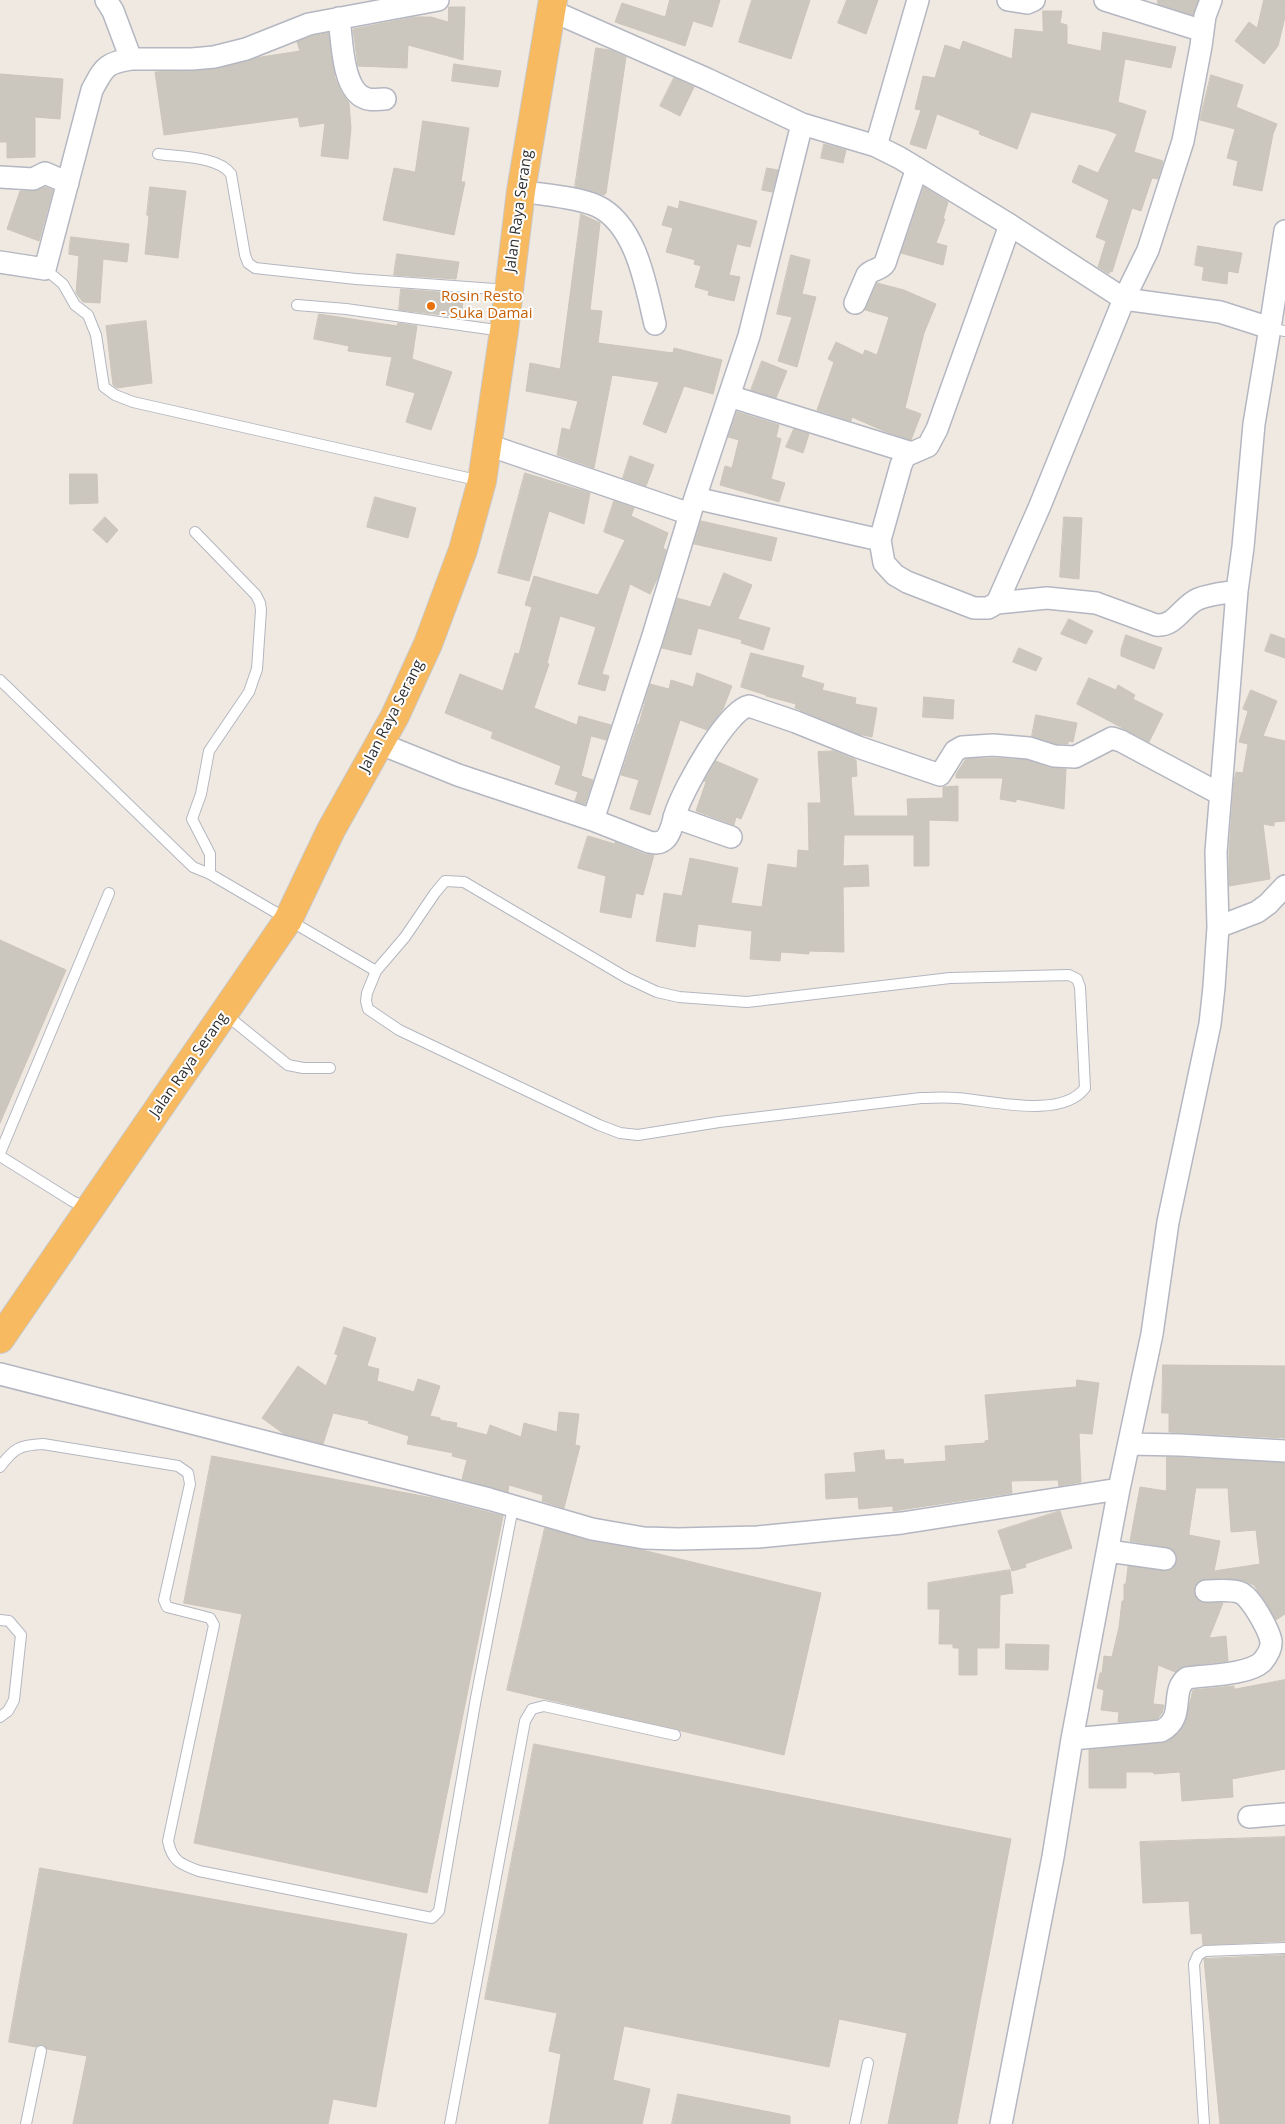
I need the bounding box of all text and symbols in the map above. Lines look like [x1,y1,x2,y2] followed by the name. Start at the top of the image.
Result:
[502,149,536,273] street label: Jalan Raya Serang
[441,288,532,323] place label: Rosin Resto - Suka Damai
[425,300,437,312] marker: Rosin Resto - Suka Damai
[356,657,428,775] street label: Jalan Raya Serang
[146,1009,232,1121] street label: Jalan Raya Serang

